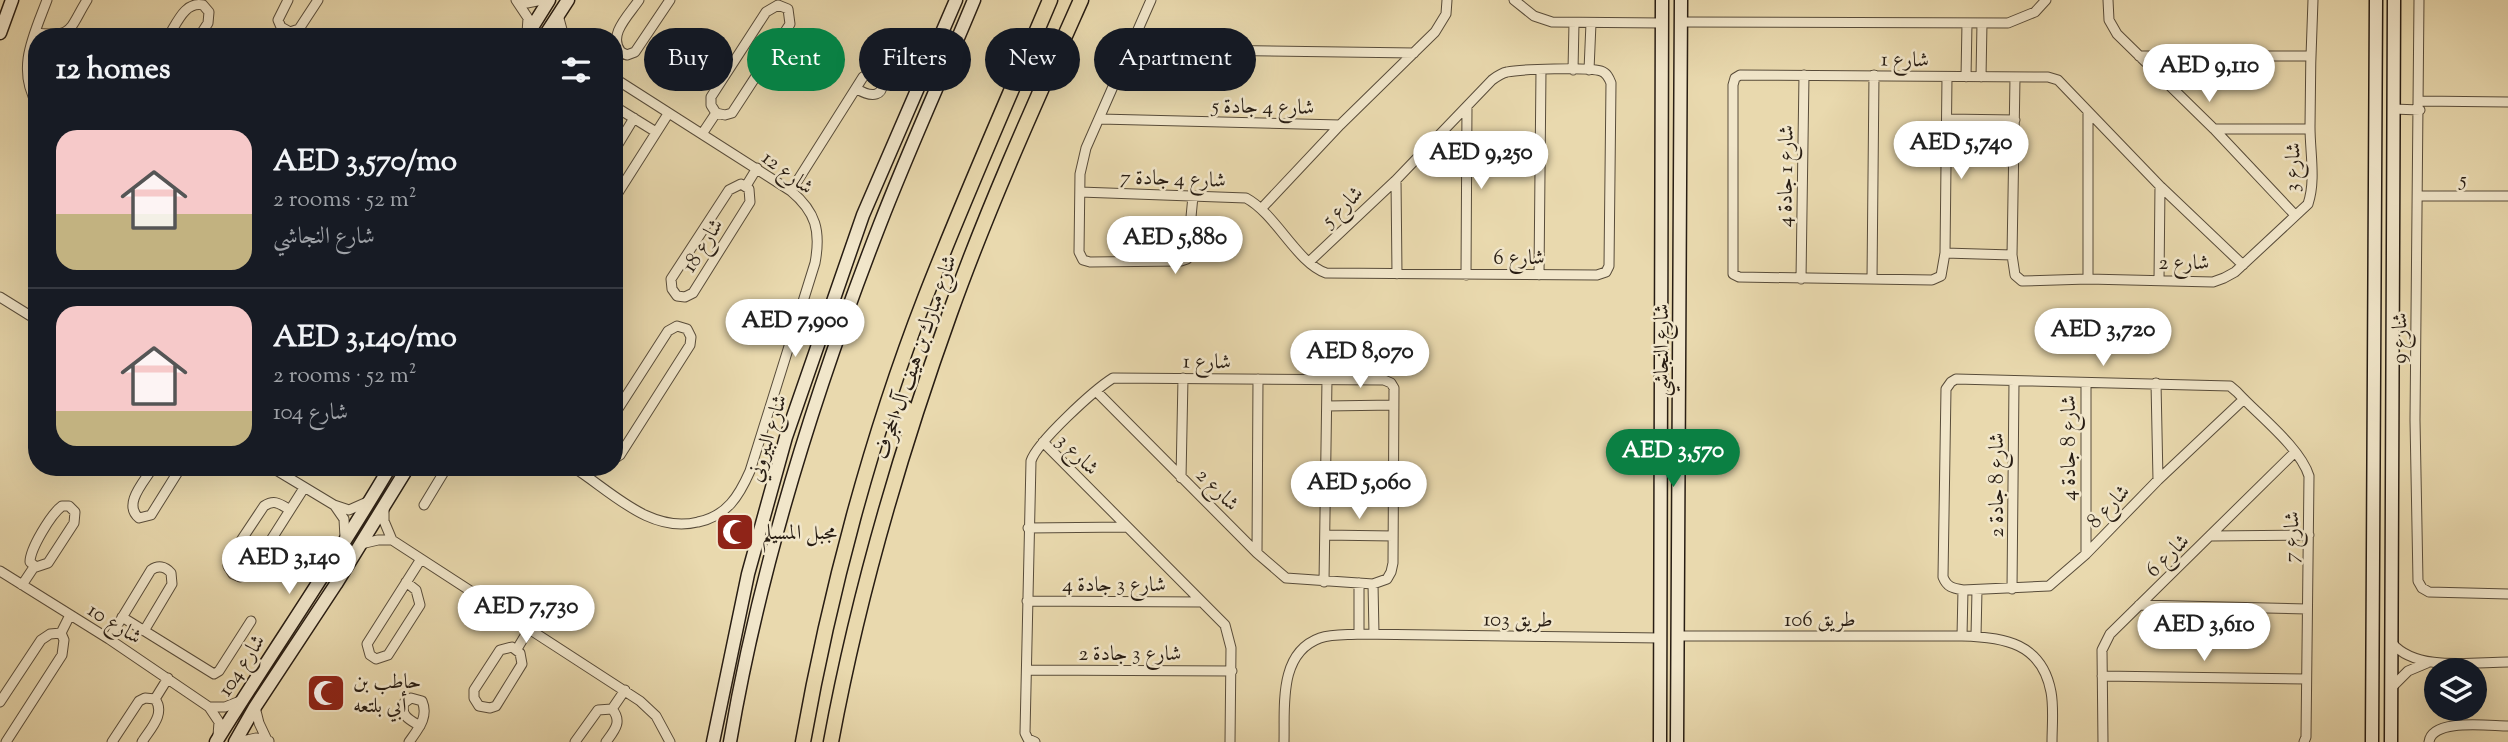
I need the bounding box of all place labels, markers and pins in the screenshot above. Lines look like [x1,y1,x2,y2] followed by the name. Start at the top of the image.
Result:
[2129,44,2289,104] pin: AED 9,110
[1881,122,2041,181] pin: AED 5,740
[1401,132,1561,191] pin: AED 9,250
[1095,216,1255,276] pin: AED 5,880
[715,300,875,359] pin: AED 7,900
[2023,308,2183,368] pin: AED 3,720
[1280,330,1440,390] pin: AED 8,070
[1593,430,1753,489] pin: AED 3,570
[1279,462,1439,521] pin: AED 5,060
[714,511,756,553] mosque icon: مجبل المسيلم
[762,519,837,553] place label: مجبل المسيلم
[209,536,369,596] pin: AED 3,140
[446,586,606,645] pin: AED 7,730
[2124,604,2284,663] pin: AED 3,610
[353,668,421,722] place label: حاطب بن أبي بلتعه
[305,672,347,714] mosque icon: حاطب بن أبي بلتعه

